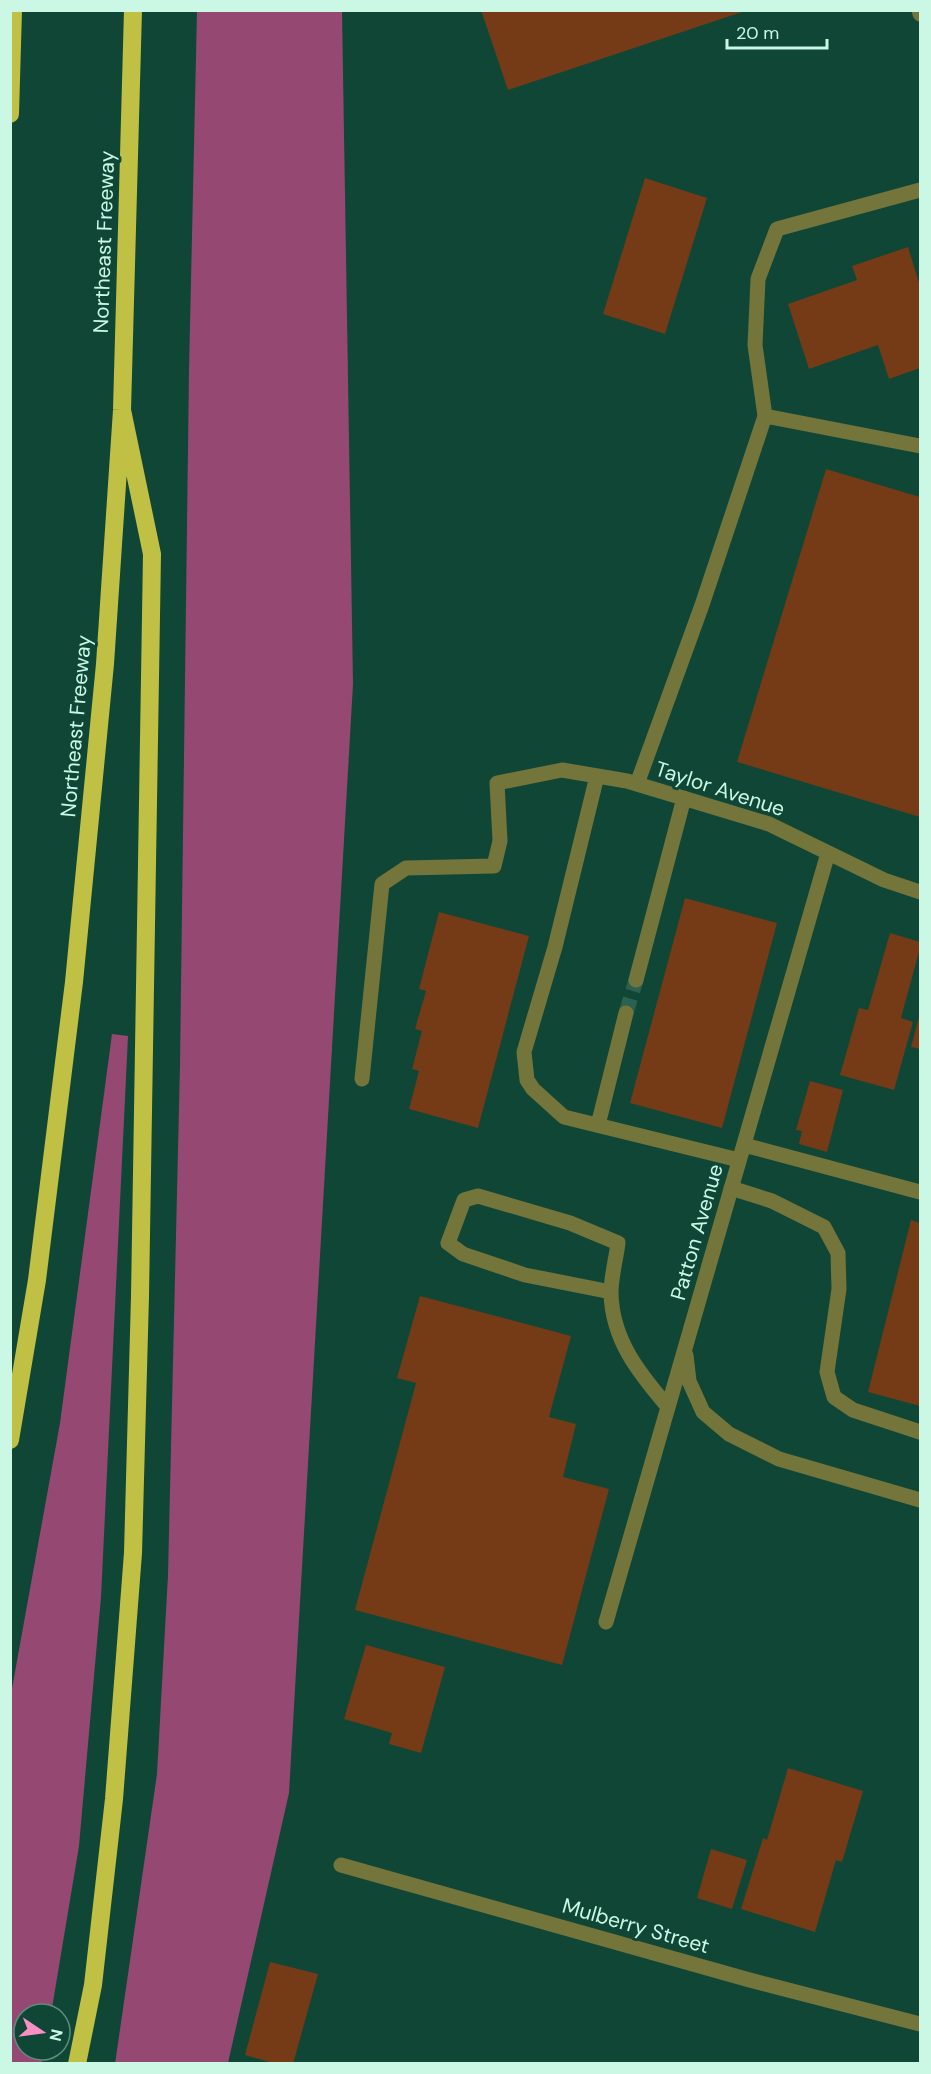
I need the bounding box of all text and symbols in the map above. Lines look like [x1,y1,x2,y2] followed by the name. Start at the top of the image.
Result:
[727,12,828,50] scale bar
[736,21,779,45] text: 20 m
[87,150,121,334] street label: Northeast Freeway
[54,633,98,818] street label: Northeast Freeway
[652,755,789,823] street label: Taylor Avenue
[664,1161,730,1303] street label: Patton Avenue
[559,1892,713,1960] street label: Mulberry Street
[12,2002,72,2062] north arrow
[45,2027,68,2043] text: N

